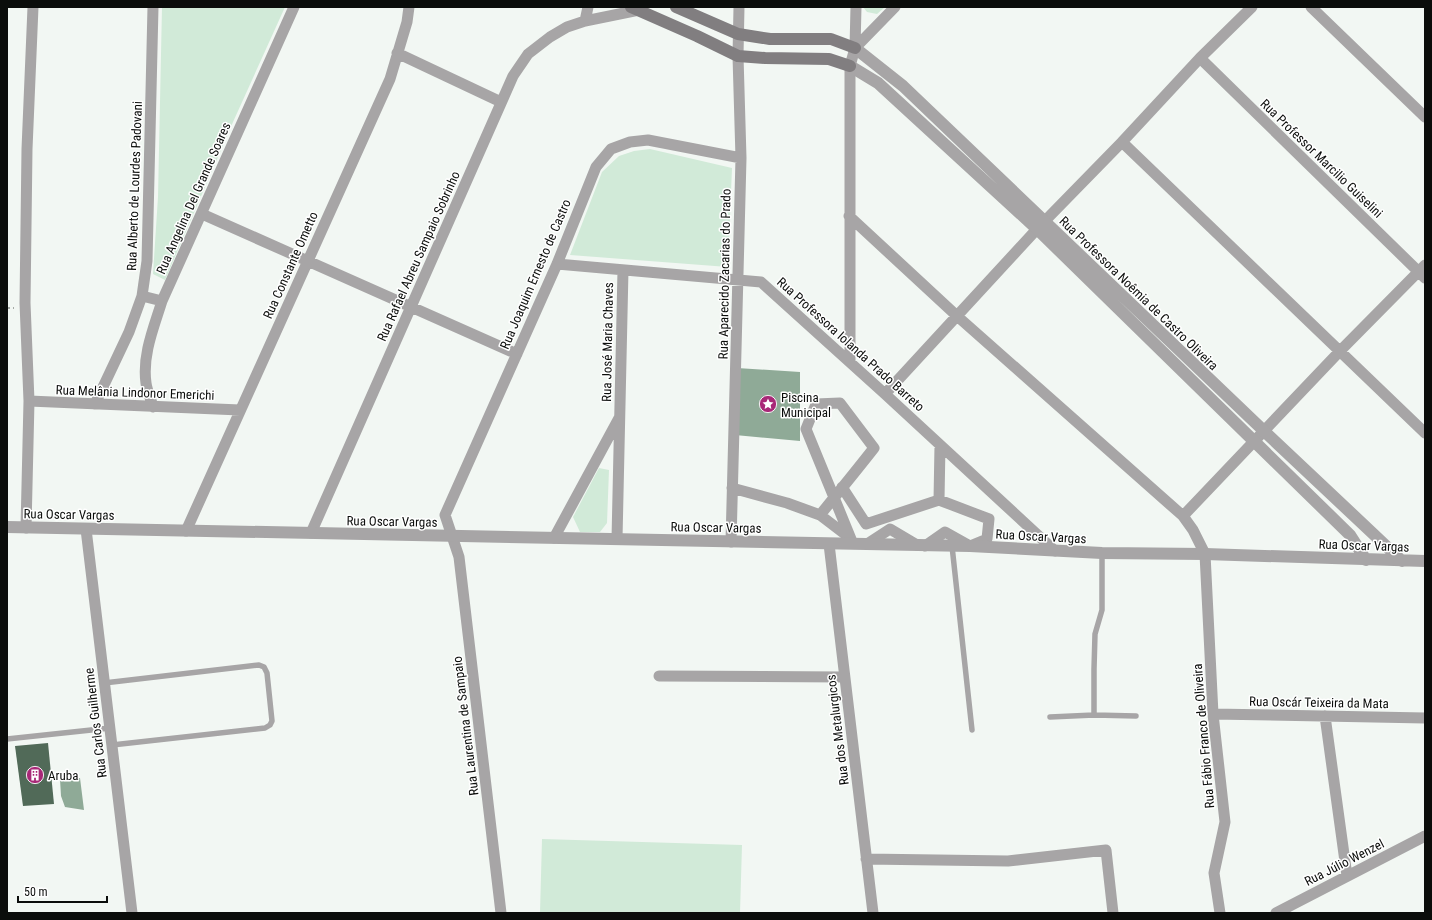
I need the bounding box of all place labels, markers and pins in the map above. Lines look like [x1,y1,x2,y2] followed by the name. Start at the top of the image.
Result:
[781,390,831,420] place label: Piscina Municipal
[758,394,778,414] place icon: Piscina Municipal
[25,765,45,785] building icon: Aruba
[48,768,78,783] place label: Aruba

